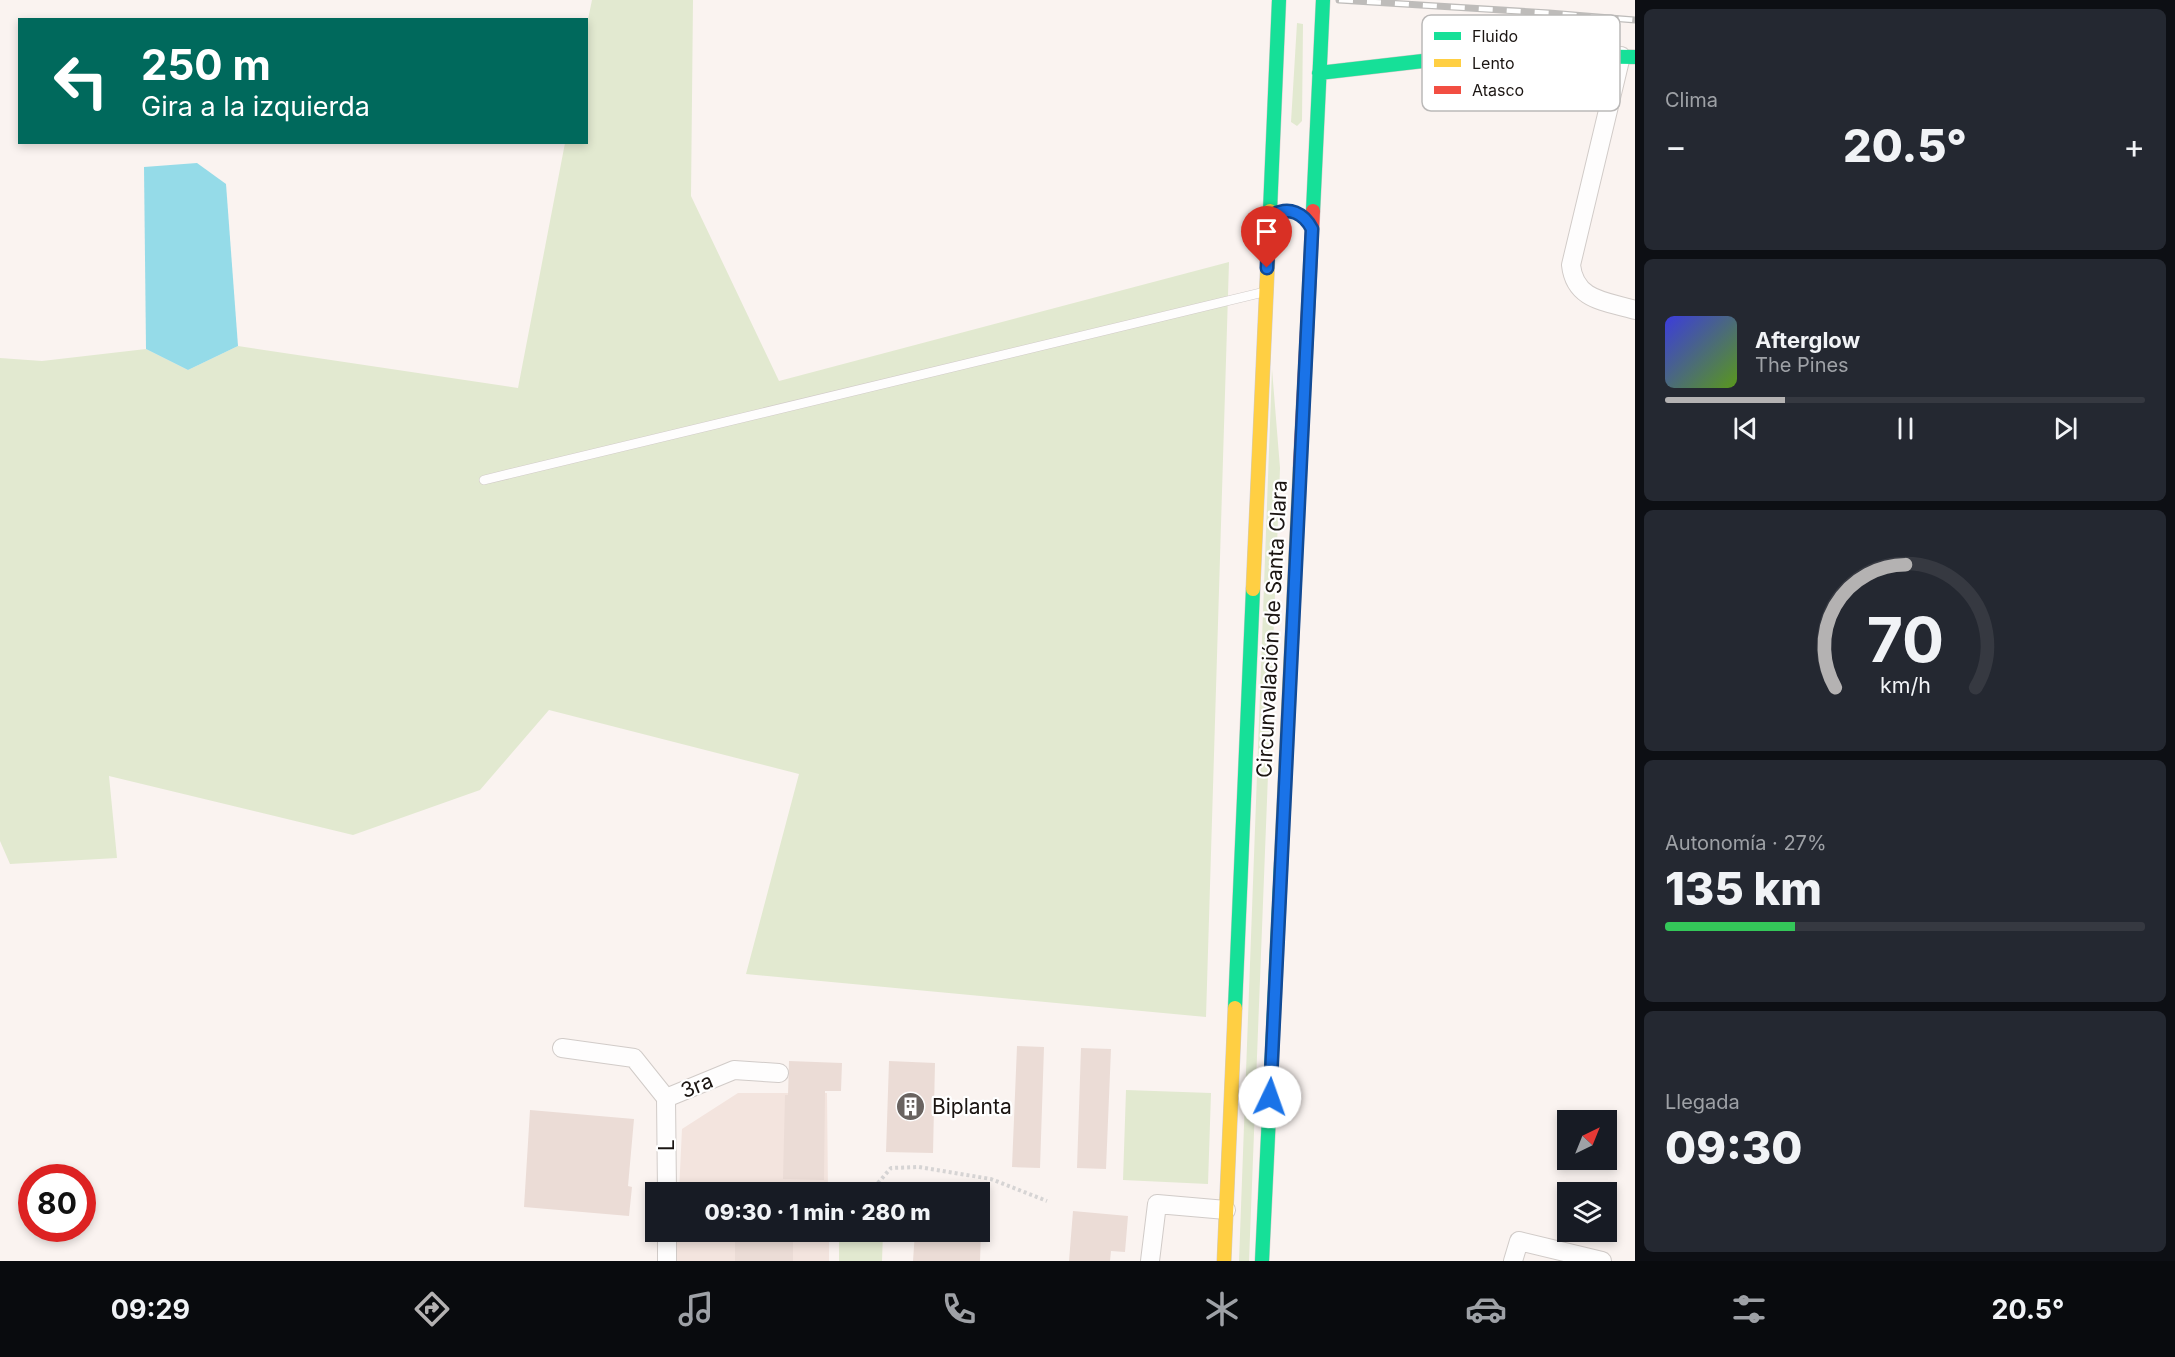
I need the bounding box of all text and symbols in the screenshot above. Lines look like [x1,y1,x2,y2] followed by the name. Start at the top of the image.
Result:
[1422,15,1620,111] legend
[1472,26,1518,46] text: Fluido
[141,39,271,90] text: 250 m
[42,42,120,120] icon: left
[1472,53,1515,73] text: Lento
[1472,80,1524,100] text: Atasco
[1665,88,1718,112] text: Clima
[141,90,370,123] text: Gira a la izquierda
[1843,118,1967,173] text: 20.5°
[1665,126,1687,166] text: −
[2123,126,2145,166] text: +
[1241,206,1292,268] pin
[1250,215,1283,248] icon: arrive
[1755,327,1860,353] text: Afterglow
[1755,353,1849,377] text: The Pines
[1729,412,1762,445] icon: previous
[1889,412,1922,445] icon: pause
[2049,412,2082,445] icon: next
[1251,479,1292,778] street label: Circunvalación de Santa Clara
[1866,602,1944,677] text: 70
[1880,672,1930,698] text: km/h
[1665,831,1827,855] text: Autonomía · 27%
[1665,861,1822,916] text: 135 km
[1238,1065,1302,1129] position arrow
[677,1068,717,1103] street label: 3ra
[1665,1090,1740,1114] text: Llegada
[895,1091,927,1123] building icon: Biplanta
[932,1094,1012,1119] place label: Biplanta
[1557,1110,1617,1170] north arrow
[1557,1110,1617,1242] map controls
[1665,1120,1802,1175] text: 09:30
[654,1139,679,1151] street label: L
[18,1164,96,1242] speed limit sign: 80
[1557,1182,1617,1242] button: layers
[704,1199,931,1225] text: 09:30 · 1 min · 280 m
[411,1288,453,1330] icon: directions
[675,1288,717,1330] icon: music
[938,1288,980,1330] icon: phone
[1201,1288,1243,1330] icon: climate
[1465,1288,1507,1330] icon: car
[1728,1288,1770,1330] icon: filters
[111,1293,190,1326] text: 09:29
[1992,1293,2064,1326] text: 20.5°

